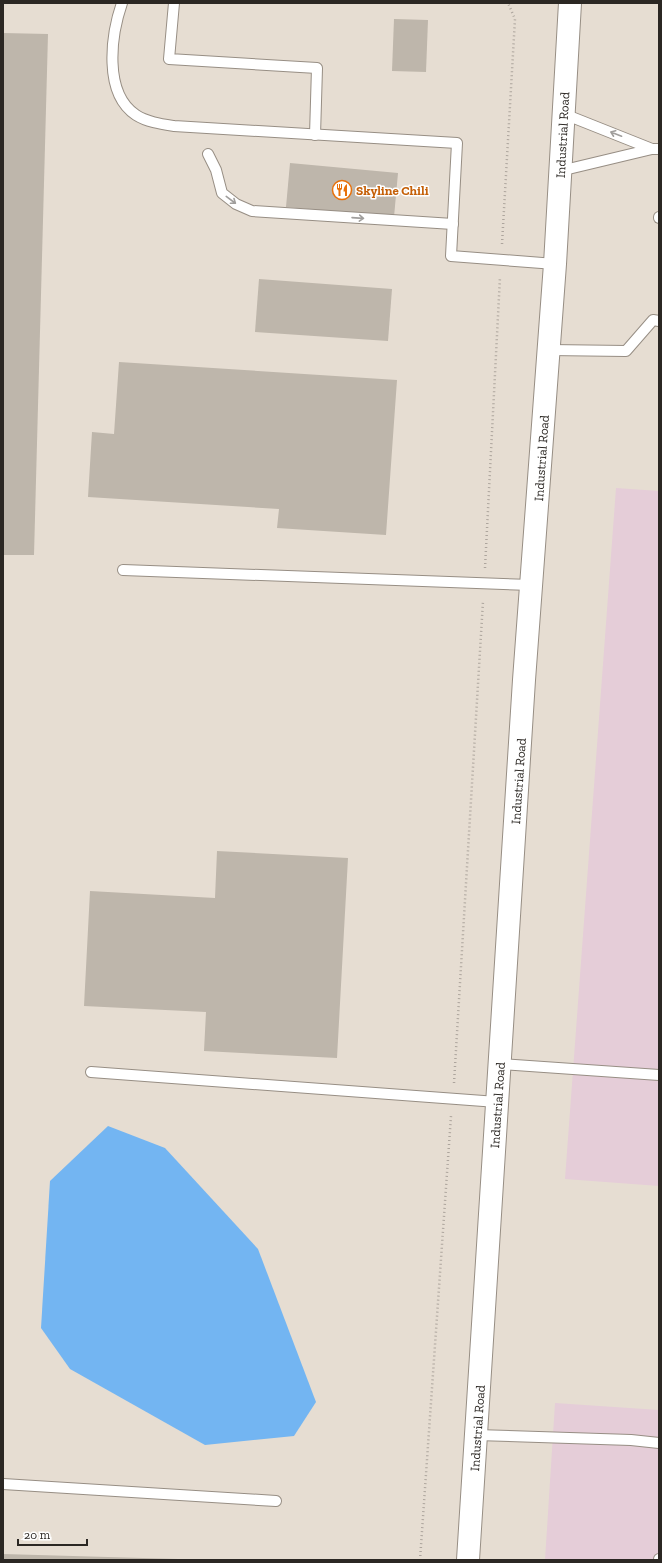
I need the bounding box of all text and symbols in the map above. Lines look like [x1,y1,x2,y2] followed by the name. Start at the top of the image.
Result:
[553,92,572,179] street label: Industrial Road
[610,130,622,138] one-way arrow
[331,179,353,201] restaurant icon: Skyline Chili
[356,183,429,198] place label: Skyline Chili
[226,196,237,204] one-way arrow
[351,214,364,221] one-way arrow
[531,414,552,502] street label: Industrial Road
[508,737,529,825] street label: Industrial Road
[487,1061,508,1149] street label: Industrial Road
[467,1384,488,1472] street label: Industrial Road
[18,1521,87,1547] scale bar
[24,1528,51,1542] text: 20 m

